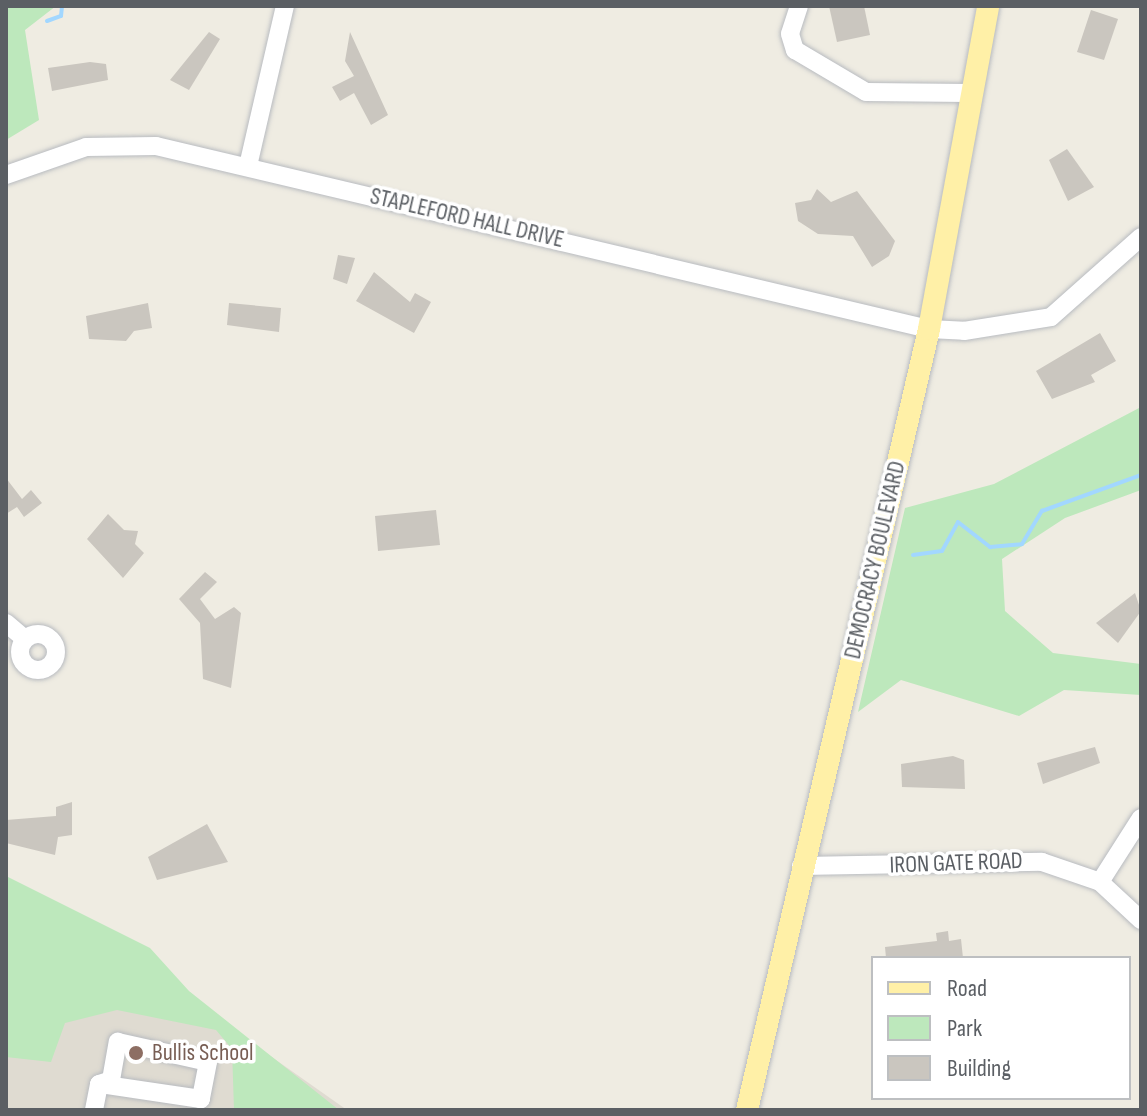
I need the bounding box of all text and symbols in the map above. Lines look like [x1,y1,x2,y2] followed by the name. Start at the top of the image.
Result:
[367,182,567,254] street label: STAPLEFORD HALL DRIVE
[838,458,912,662] street label: DEMOCRACY BOULEVARD
[889,846,1023,880] street label: IRON GATE ROAD
[871,956,1131,1100] legend
[947,974,987,1003] text: Road
[947,1014,982,1043] text: Park
[152,1039,254,1067] place label: Bullis School
[127,1044,145,1062] marker: Bullis School
[947,1054,1011,1083] text: Building

